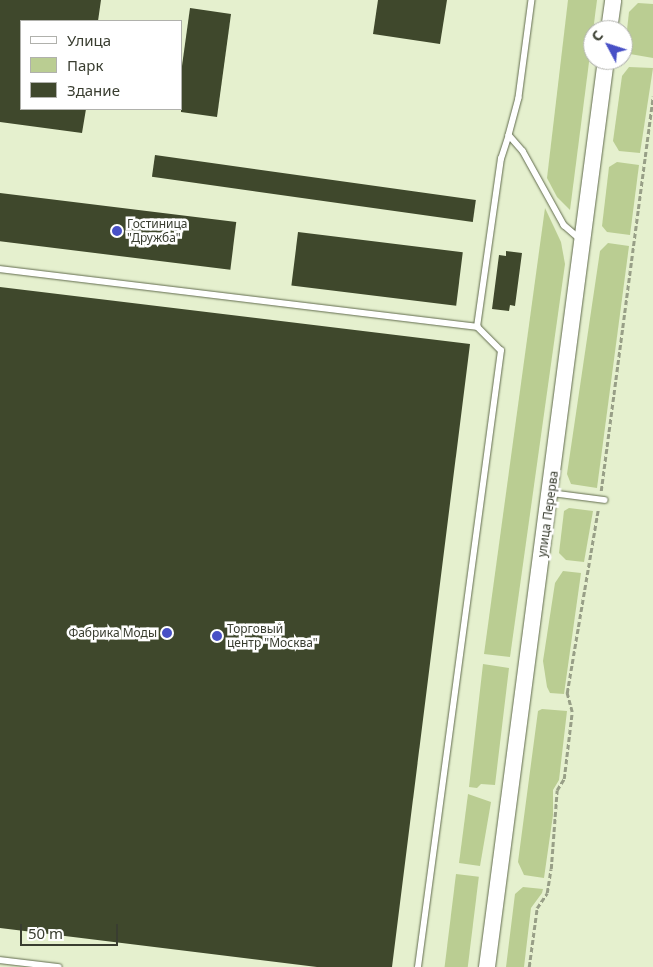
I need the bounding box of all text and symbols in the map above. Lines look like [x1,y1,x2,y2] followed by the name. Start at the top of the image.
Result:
[20,20,182,110] legend
[583,20,633,70] north arrow
[587,26,607,45] text: С
[67,30,111,50] text: Улица
[67,55,103,75] text: Парк
[67,80,120,100] text: Здание
[127,217,188,245] place label: Гостиница "Дружба"
[111,225,123,237] marker: Гостиница "Дружба"
[535,470,561,558] street label: улица Перерва
[227,622,318,650] place label: Торговый центр "Москва"
[68,626,157,640] place label: Фабрика Моды
[161,627,173,639] marker: Фабрика Моды
[211,630,223,642] marker: Торговый центр "Москва"
[22,914,120,946] scale bar
[28,923,63,943] text: 50 m

